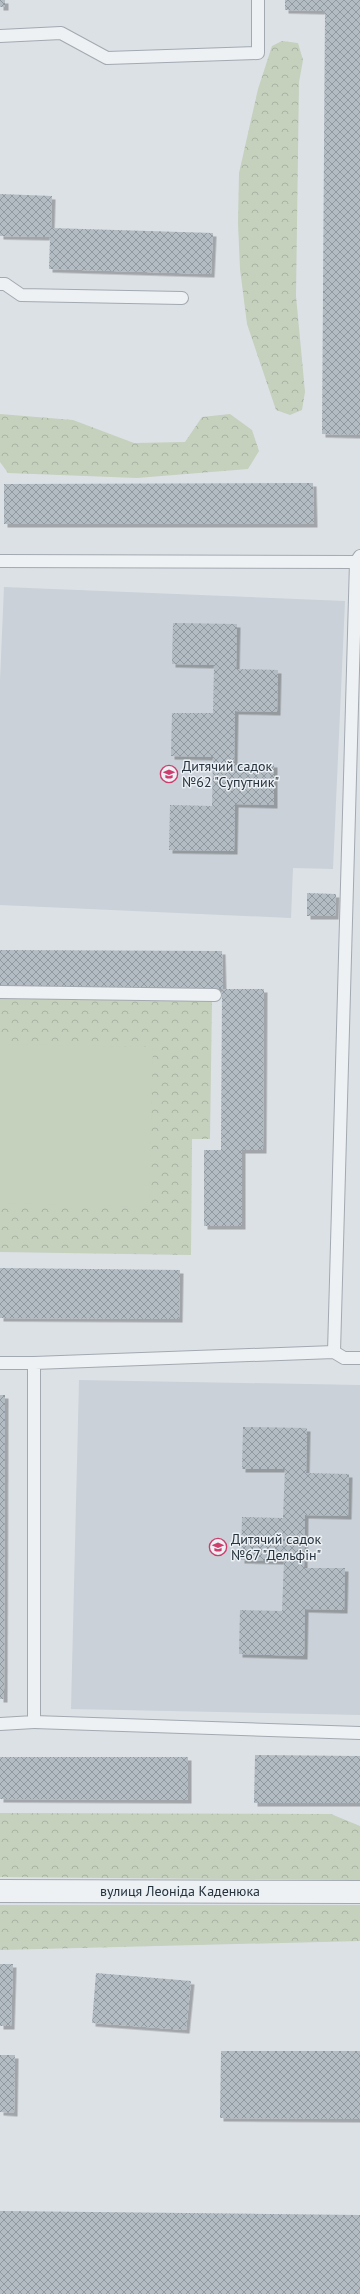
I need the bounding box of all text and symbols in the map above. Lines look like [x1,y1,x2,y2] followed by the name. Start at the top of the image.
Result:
[182,757,279,791] place label: Дитячий садок №62 "Супутник"
[159,764,179,784] school or university icon: Дитячий садок №62 "Супутник"
[231,1530,321,1564] place label: Дитячий садок №67 "Дельфін"
[208,1537,228,1557] school or university icon: Дитячий садок №67 "Дельфін"
[100,1882,260,1900] street label: вулиця Леоніда Каденюка

